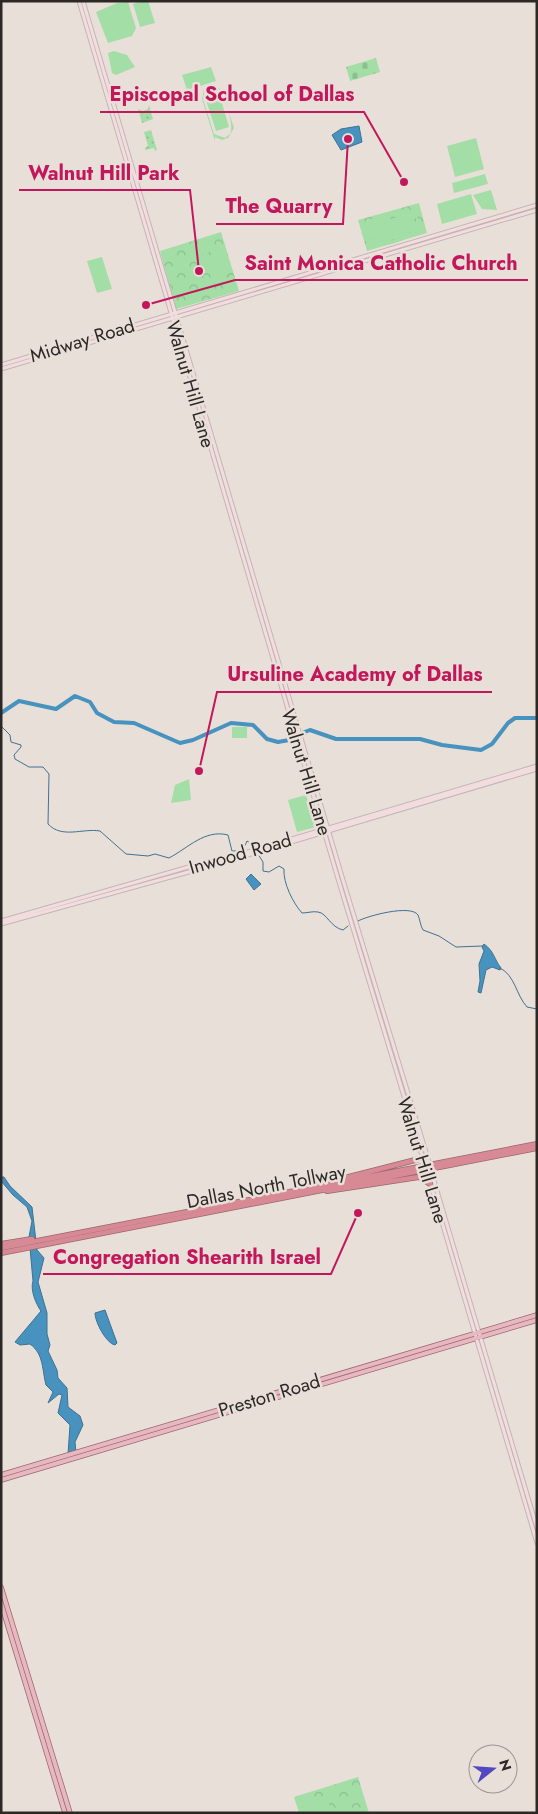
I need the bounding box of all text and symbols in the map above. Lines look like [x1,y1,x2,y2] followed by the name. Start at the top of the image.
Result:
[100,77,364,112] callout: Episcopal School of Dallas
[110,80,354,109] text: Episcopal School of Dallas
[19,155,190,190] callout: Walnut Hill Park
[28,159,180,188] text: Walnut Hill Park
[216,189,343,224] callout: The Quarry
[225,192,333,221] text: The Quarry
[235,245,528,280] callout: Saint Monica Catholic Church
[244,249,518,278] text: Saint Monica Catholic Church
[26,312,138,369] street label: Midway Road
[159,317,222,451] street label: Walnut Hill Lane
[217,657,492,692] callout: Ursuline Academy of Dallas
[227,660,483,689] text: Ursuline Academy of Dallas
[274,706,339,839] street label: Walnut Hill Lane
[186,826,295,881] street label: Inwood Road
[390,1094,455,1227] street label: Walnut Hill Lane
[184,1158,349,1215] street label: Dallas North Tollway
[43,1239,331,1274] callout: Congregation Shearith Israel
[53,1243,321,1272] text: Congregation Shearith Israel
[215,1367,323,1424] street label: Preston Road
[468,1744,518,1794] north arrow
[494,1757,517,1773] text: N

